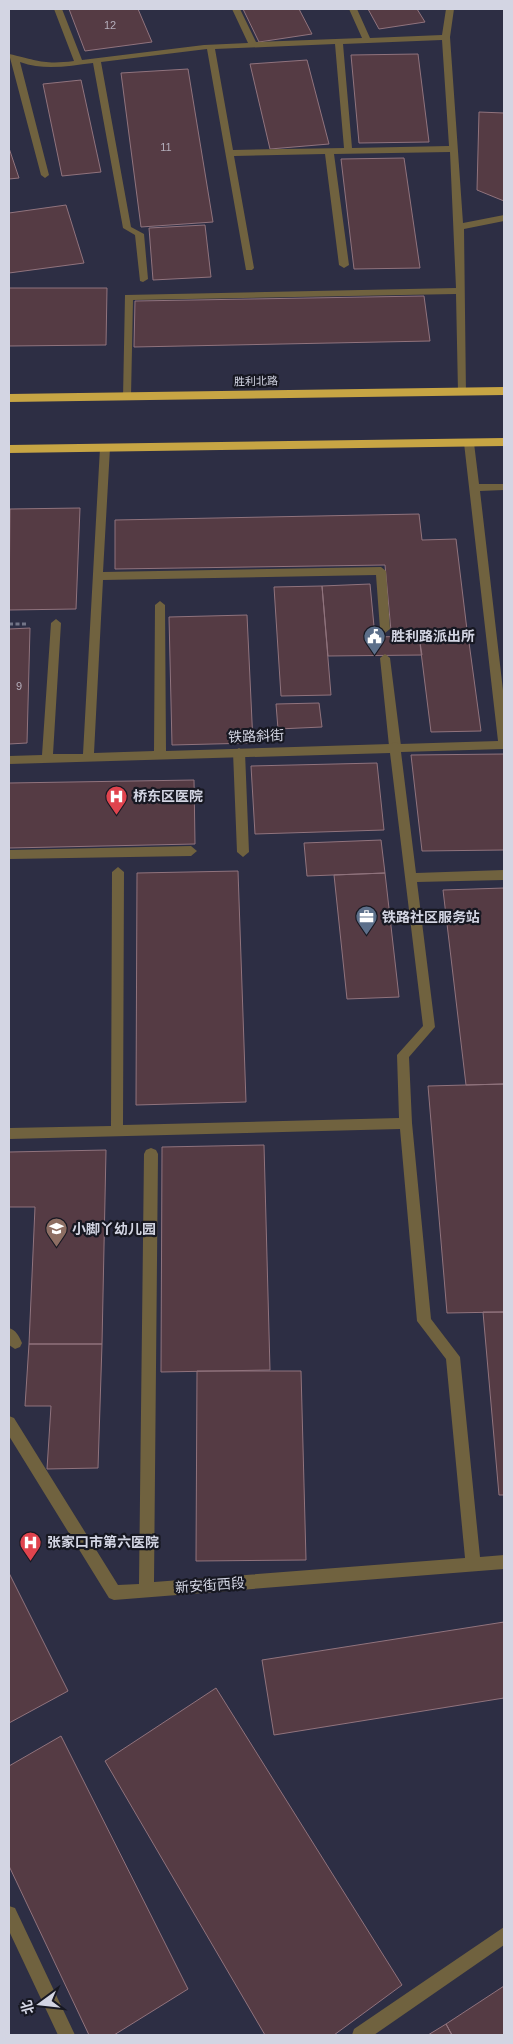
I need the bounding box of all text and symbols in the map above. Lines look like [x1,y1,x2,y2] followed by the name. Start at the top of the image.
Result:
[104,19,116,31] house number: 12
[160,141,172,153] house number: 11
[234,375,278,387] street label: 胜利北路
[363,624,387,655] public building icon: 胜利路派出所
[391,628,475,644] place label: 胜利路派出所
[16,680,22,692] house number: 9
[228,727,284,745] street label: 铁路斜街
[105,784,129,815] hospital icon: 桥东区医院
[133,788,203,804] place label: 桥东区医院
[354,905,378,936] office icon: 铁路社区服务站
[382,909,480,925] place label: 铁路社区服务站
[44,1217,68,1248] school or university icon: 小脚丫幼儿园
[72,1221,156,1237] place label: 小脚丫幼儿园
[19,1530,43,1561] hospital icon: 张家口市第六医院
[47,1534,159,1550] place label: 张家口市第六医院
[175,1575,245,1595] street label: 新安街西段
[15,1979,65,2029] north arrow
[18,1999,37,2016] text: 北

